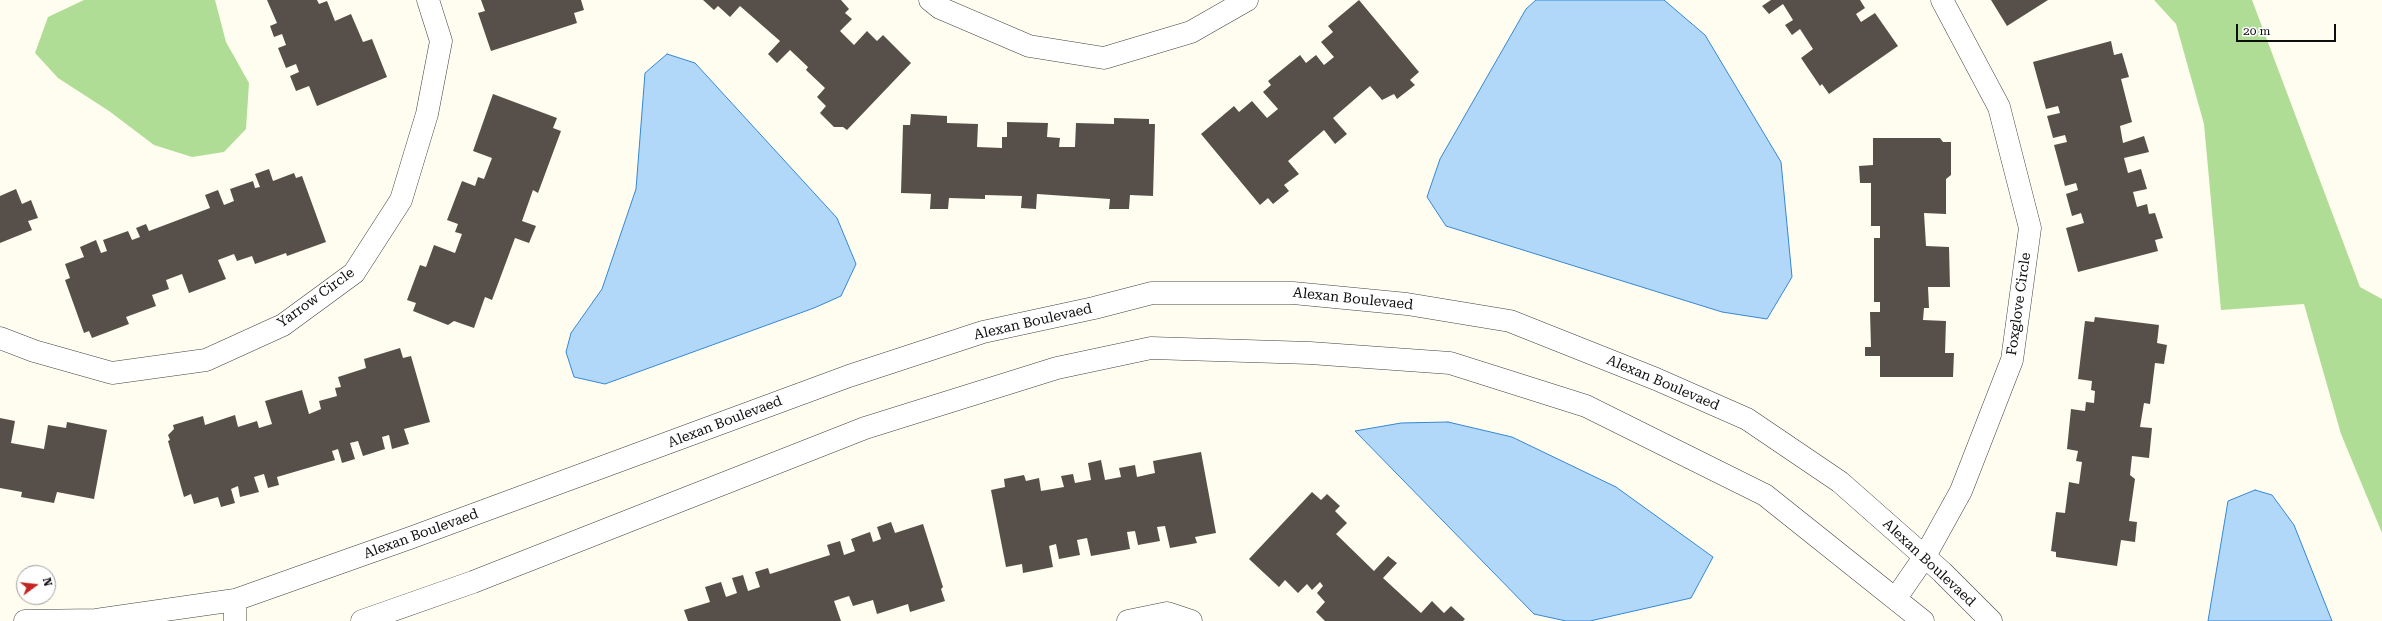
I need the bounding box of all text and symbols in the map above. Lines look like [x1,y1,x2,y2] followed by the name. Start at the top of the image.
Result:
[2238,16,2338,42] scale bar
[2243,24,2270,38] text: 20 m
[2003,251,2035,357] street label: Foxglove Circle
[274,264,358,332] street label: Yarrow Circle
[1292,284,1414,314] street label: Alexan Boulevaed
[972,300,1094,344] street label: Alexan Boulevaed
[1604,352,1722,414] street label: Alexan Boulevaed
[666,393,784,451] street label: Alexan Boulevaed
[361,505,481,563] street label: Alexan Boulevaed
[1879,516,1979,610] street label: Alexan Boulevaed
[16,565,56,605] north arrow
[40,576,54,588] text: N

